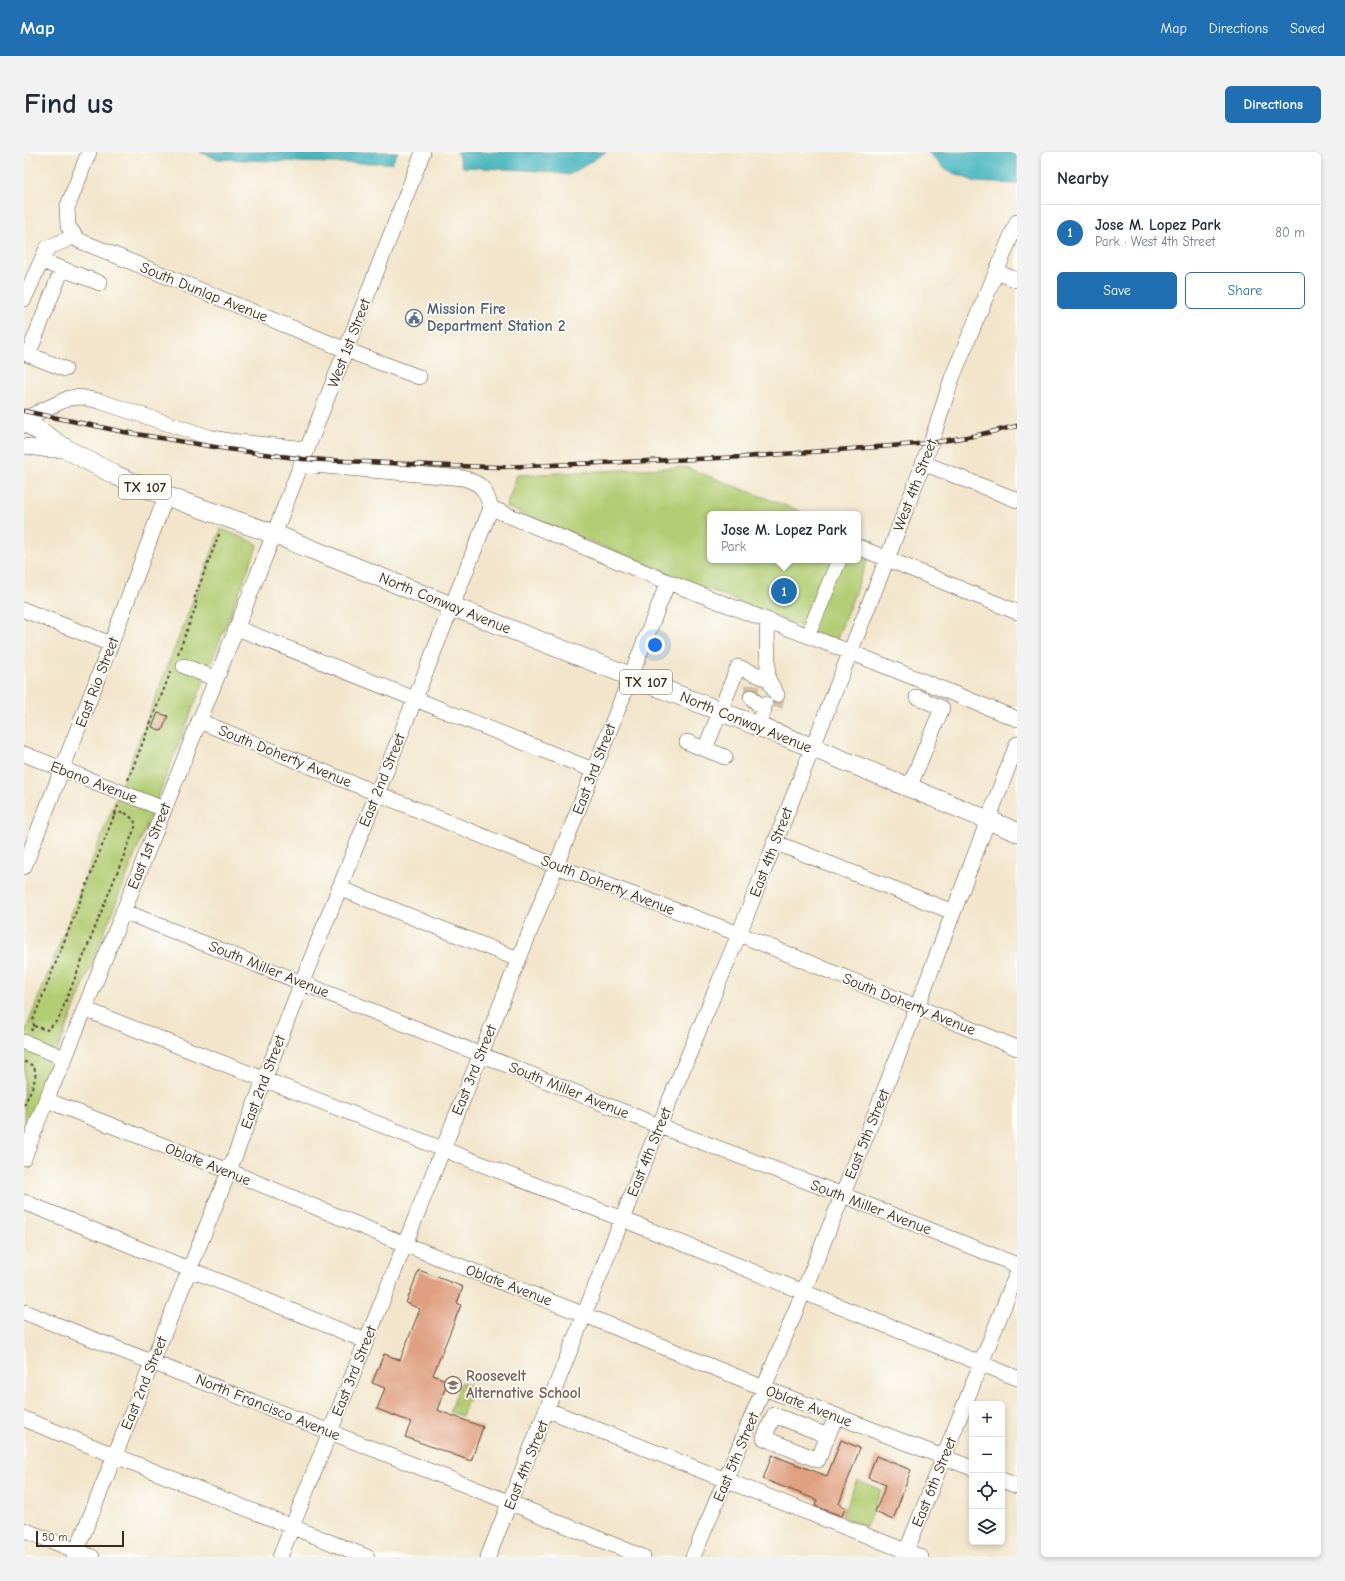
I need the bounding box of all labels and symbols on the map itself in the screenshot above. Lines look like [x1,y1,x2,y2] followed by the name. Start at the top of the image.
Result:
[137,258,271,326] street label: South Dunlap Avenue
[324,295,375,390] street label: West 1st Street
[427,300,565,335] place label: Mission Fire Department Station 2
[404,308,424,328] public building icon: Mission Fire Department Station 2
[889,436,941,534] street label: West 4th Street
[119,475,171,499] road number: TX 107
[377,568,514,638] street label: North Conway Avenue
[771,576,797,606] pin: 1
[72,634,123,730] street label: East Rio Street
[645,635,665,655] your location
[620,670,672,694] road number: TX 107
[678,687,815,757] street label: North Conway Avenue
[568,720,620,817] street label: East 3rd Street
[216,721,355,791] street label: South Doherty Avenue
[355,730,409,829] street label: East 2nd Street
[48,757,140,807] street label: Ebano Avenue
[124,800,175,892] street label: East 1st Street
[746,804,797,899] street label: East 4th Street
[539,851,678,919] street label: South Doherty Avenue
[206,937,332,1001] street label: South Miller Avenue
[840,969,979,1039] street label: South Doherty Avenue
[448,1021,501,1118] street label: East 3rd Street
[237,1032,289,1131] street label: East 2nd Street
[506,1058,632,1122] street label: South Miller Avenue
[841,1086,893,1182] street label: East 5th Street
[623,1104,675,1199] street label: East 4th Street
[163,1139,254,1190] street label: Oblate Avenue
[808,1176,934,1238] street label: South Miller Avenue
[463,1260,555,1310] street label: Oblate Avenue
[328,1322,381,1419] street label: East 3rd Street
[117,1333,171,1432] street label: East 2nd Street
[466,1367,581,1402] place label: Roosevelt Alternative School
[193,1370,343,1444] street label: North Francisco Avenue
[443,1375,463,1395] school or university icon: Roosevelt Alternative School
[763,1381,855,1431] street label: Oblate Avenue
[709,1409,763,1504] street label: East 5th Street
[500,1417,552,1512] street label: East 4th Street
[908,1434,960,1530] street label: East 6th Street
[36,1529,124,1548] scale bar

